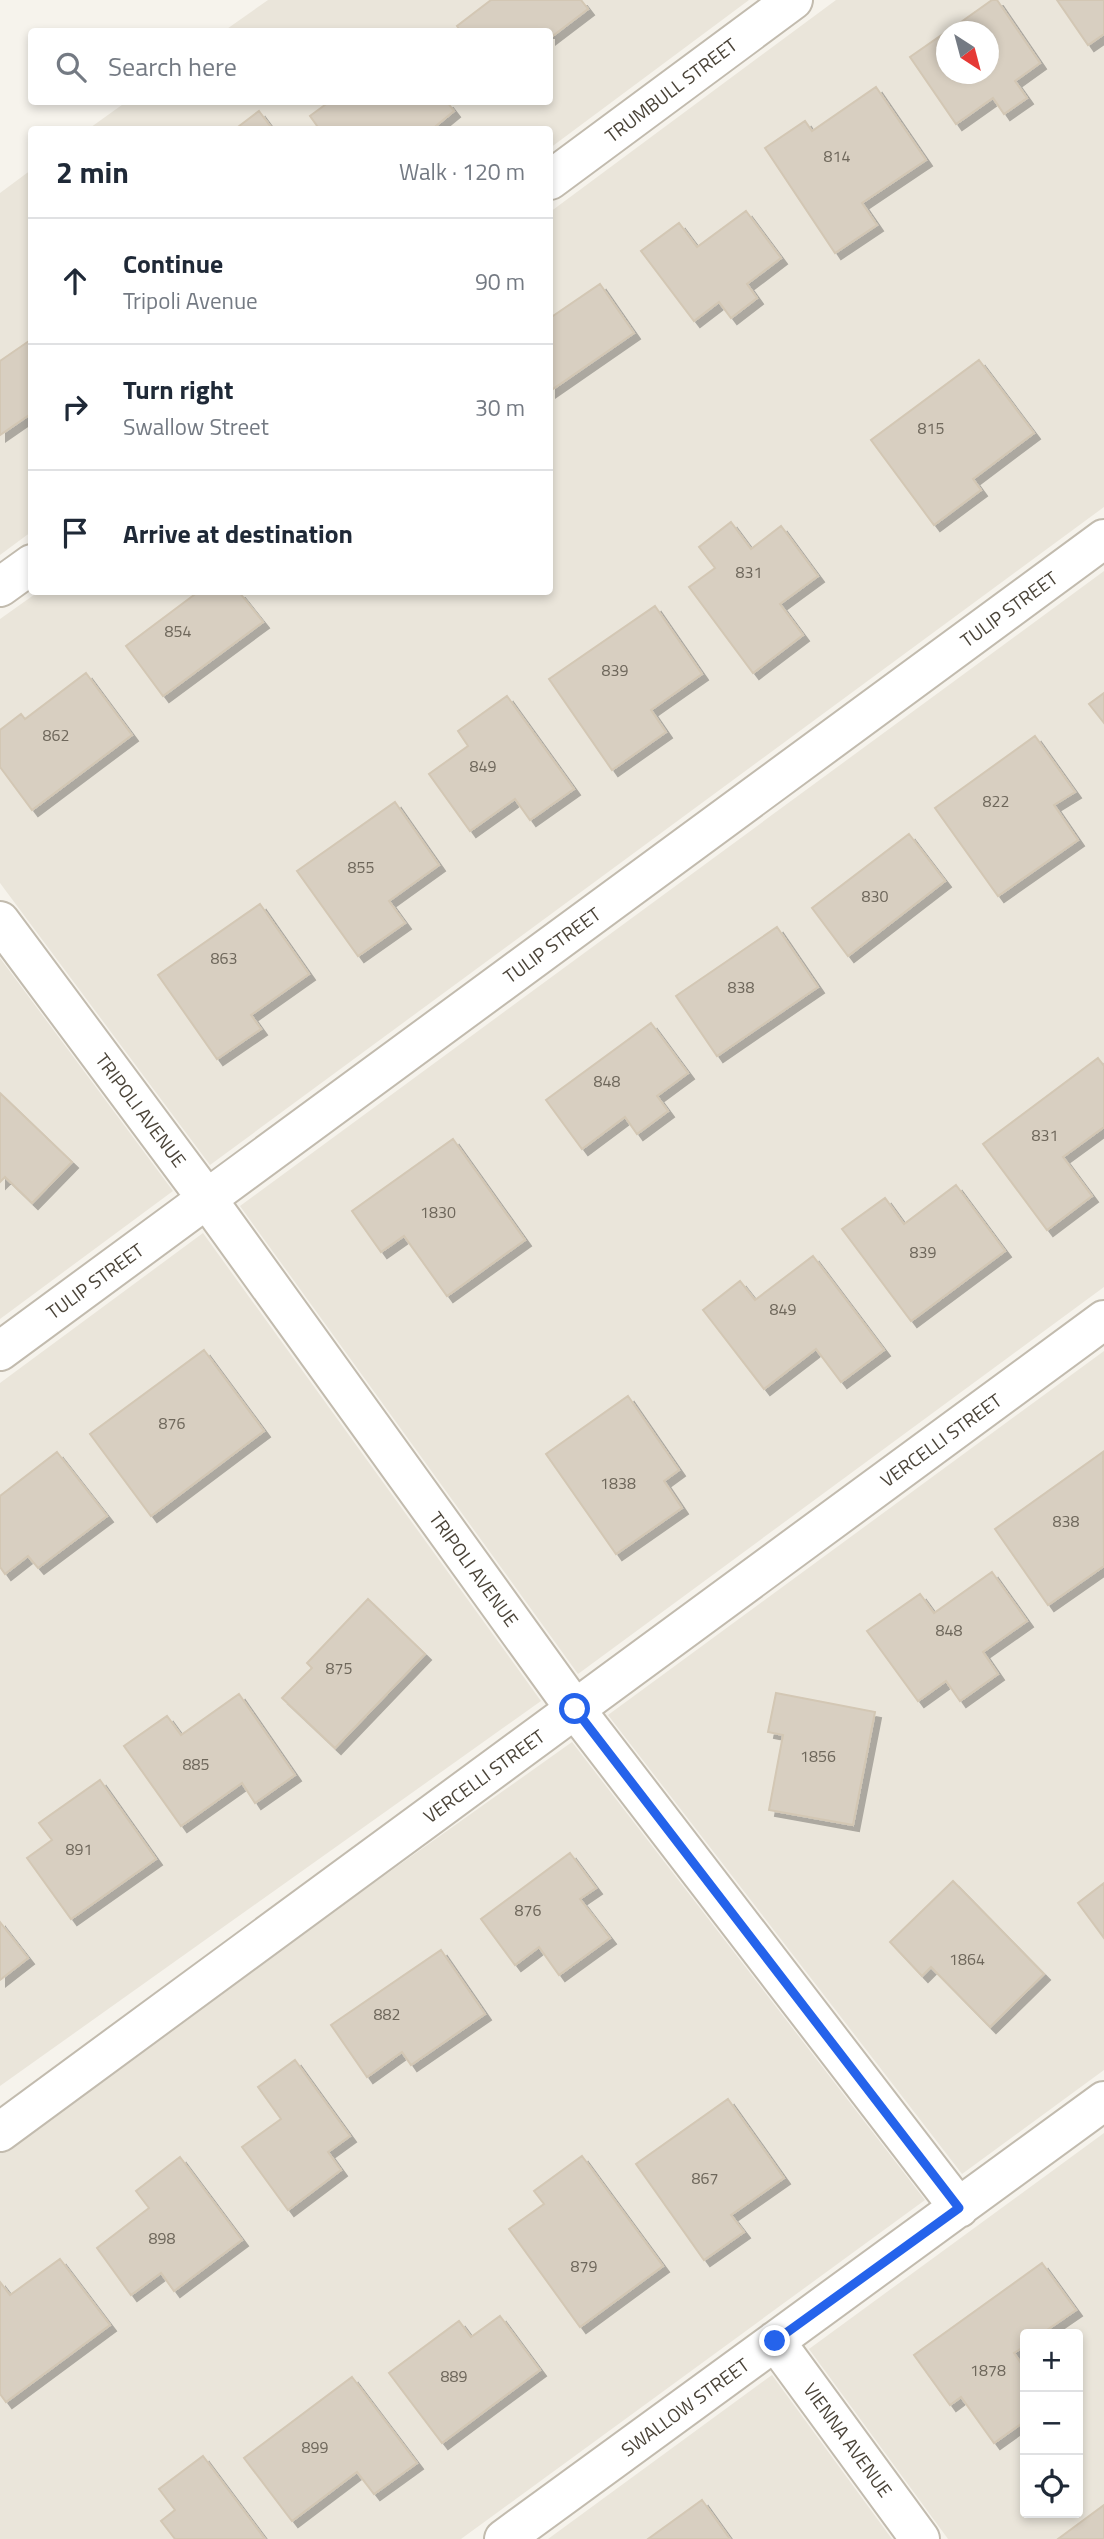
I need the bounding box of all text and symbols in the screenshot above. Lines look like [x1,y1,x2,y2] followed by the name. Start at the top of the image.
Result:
[936,21,999,84] north arrow
[28,28,553,105] search box
[598,30,743,149] street label: TRUMBULL STREET
[108,47,237,86] text: Search here
[52,48,90,86] icon: search
[824,144,850,168] house number: 814
[56,149,129,195] text: 2 min
[399,154,525,189] text: Walk · 120 m
[123,244,223,283] text: Continue
[56,262,94,300] icon: ahead
[475,264,525,299] text: 90 m
[123,283,258,318] text: Tripoli Avenue
[123,370,234,409] text: Turn right
[56,388,94,426] icon: right
[475,390,525,425] text: 30 m
[123,409,269,444] text: Swallow Street
[918,416,944,440] house number: 815
[56,514,94,552] icon: arrive
[123,514,353,553] text: Arrive at destination
[736,560,762,584] house number: 831
[954,563,1064,654] street label: TULIP STREET
[165,619,191,643] house number: 854
[602,658,628,682] house number: 839
[43,723,69,747] house number: 862
[470,754,496,778] house number: 849
[983,789,1009,813] house number: 822
[348,855,374,879] house number: 855
[862,884,888,908] house number: 830
[497,899,607,990] street label: TULIP STREET
[211,946,237,970] house number: 863
[728,975,754,999] house number: 838
[89,1047,194,1173] street label: TRIPOLI AVENUE
[594,1069,620,1093] house number: 848
[1032,1123,1058,1147] house number: 831
[420,1200,456,1224] house number: 1830
[40,1235,150,1326] street label: TULIP STREET
[910,1240,936,1264] house number: 839
[770,1297,796,1321] house number: 849
[874,1385,1008,1494] street label: VERCELLI STREET
[159,1411,185,1435] house number: 876
[600,1471,636,1495] house number: 1838
[423,1505,526,1632] street label: TRIPOLI AVENUE
[1053,1509,1079,1533] house number: 838
[936,1618,962,1642] house number: 848
[326,1656,352,1680] house number: 875
[559,1693,590,1724] route start
[417,1721,551,1830] street label: VERCELLI STREET
[800,1744,836,1768] house number: 1856
[183,1752,209,1776] house number: 885
[66,1837,92,1861] house number: 891
[515,1898,541,1922] house number: 876
[949,1947,985,1971] house number: 1864
[374,2002,400,2026] house number: 882
[692,2166,718,2190] house number: 867
[149,2226,175,2250] house number: 898
[571,2254,597,2278] house number: 879
[759,2325,790,2356] route end
[1020,2329,1083,2518] map controls
[1020,2329,1083,2392] button: +
[615,2350,755,2463] street label: SWALLOW STREET
[970,2358,1006,2382] house number: 1878
[441,2364,467,2388] house number: 889
[797,2376,900,2503] street label: VIENNA AVENUE
[1020,2392,1083,2455] button: −
[302,2435,328,2459] house number: 899
[1020,2455,1083,2518] button: locate

